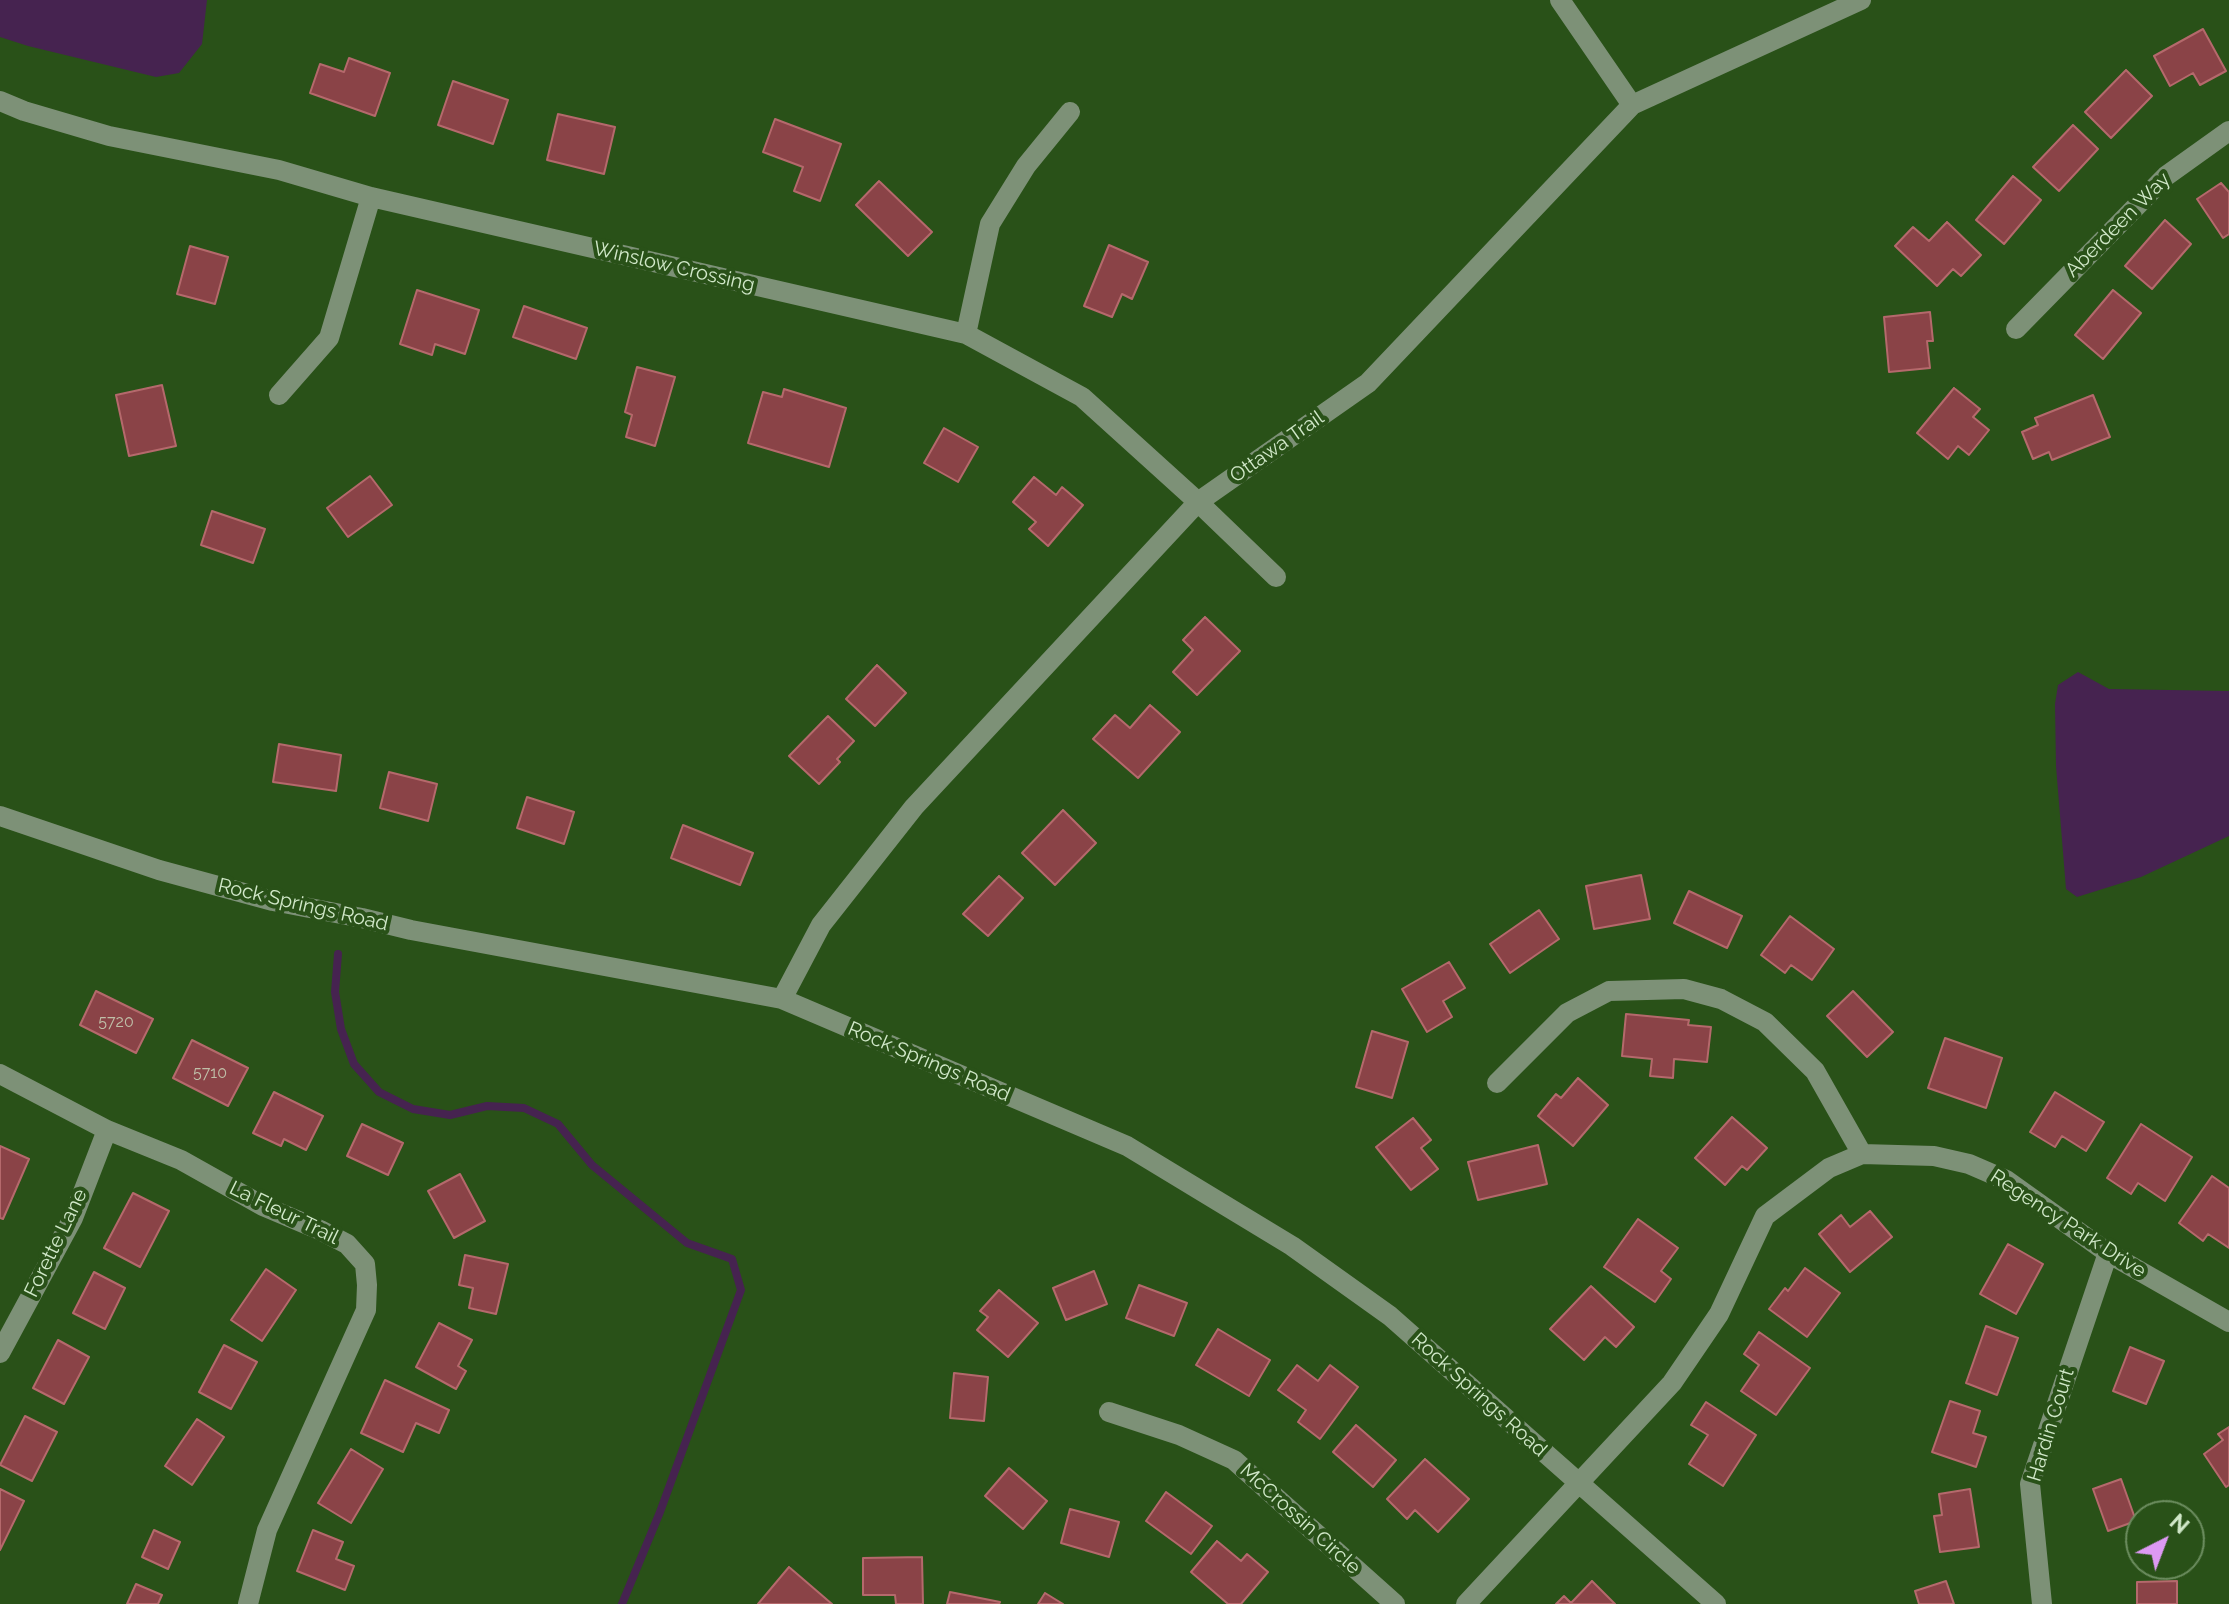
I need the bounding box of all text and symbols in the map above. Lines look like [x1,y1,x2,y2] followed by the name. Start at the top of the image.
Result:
[2061,168,2175,282] street label: Aberdeen Way
[591,237,757,297] street label: Winslow Crossing
[1225,406,1329,488] street label: Ottawa Trail
[216,874,390,936] street label: Rock Springs Road
[98,1012,134,1032] house number: 5720
[844,1017,1014,1107] street label: Rock Springs Road
[193,1063,227,1083] house number: 5710
[1986,1165,2150,1283] street label: Regency Park Drive
[225,1176,343,1250] street label: La Fleur Trail
[19,1185,93,1301] street label: Forette Lane
[1406,1328,1552,1462] street label: Rock Springs Road
[2022,1366,2080,1484] street label: Hardin Court
[1235,1459,1365,1579] street label: McCrossin Circle
[2125,1500,2205,1580] north arrow
[2165,1508,2195,1539] text: N

